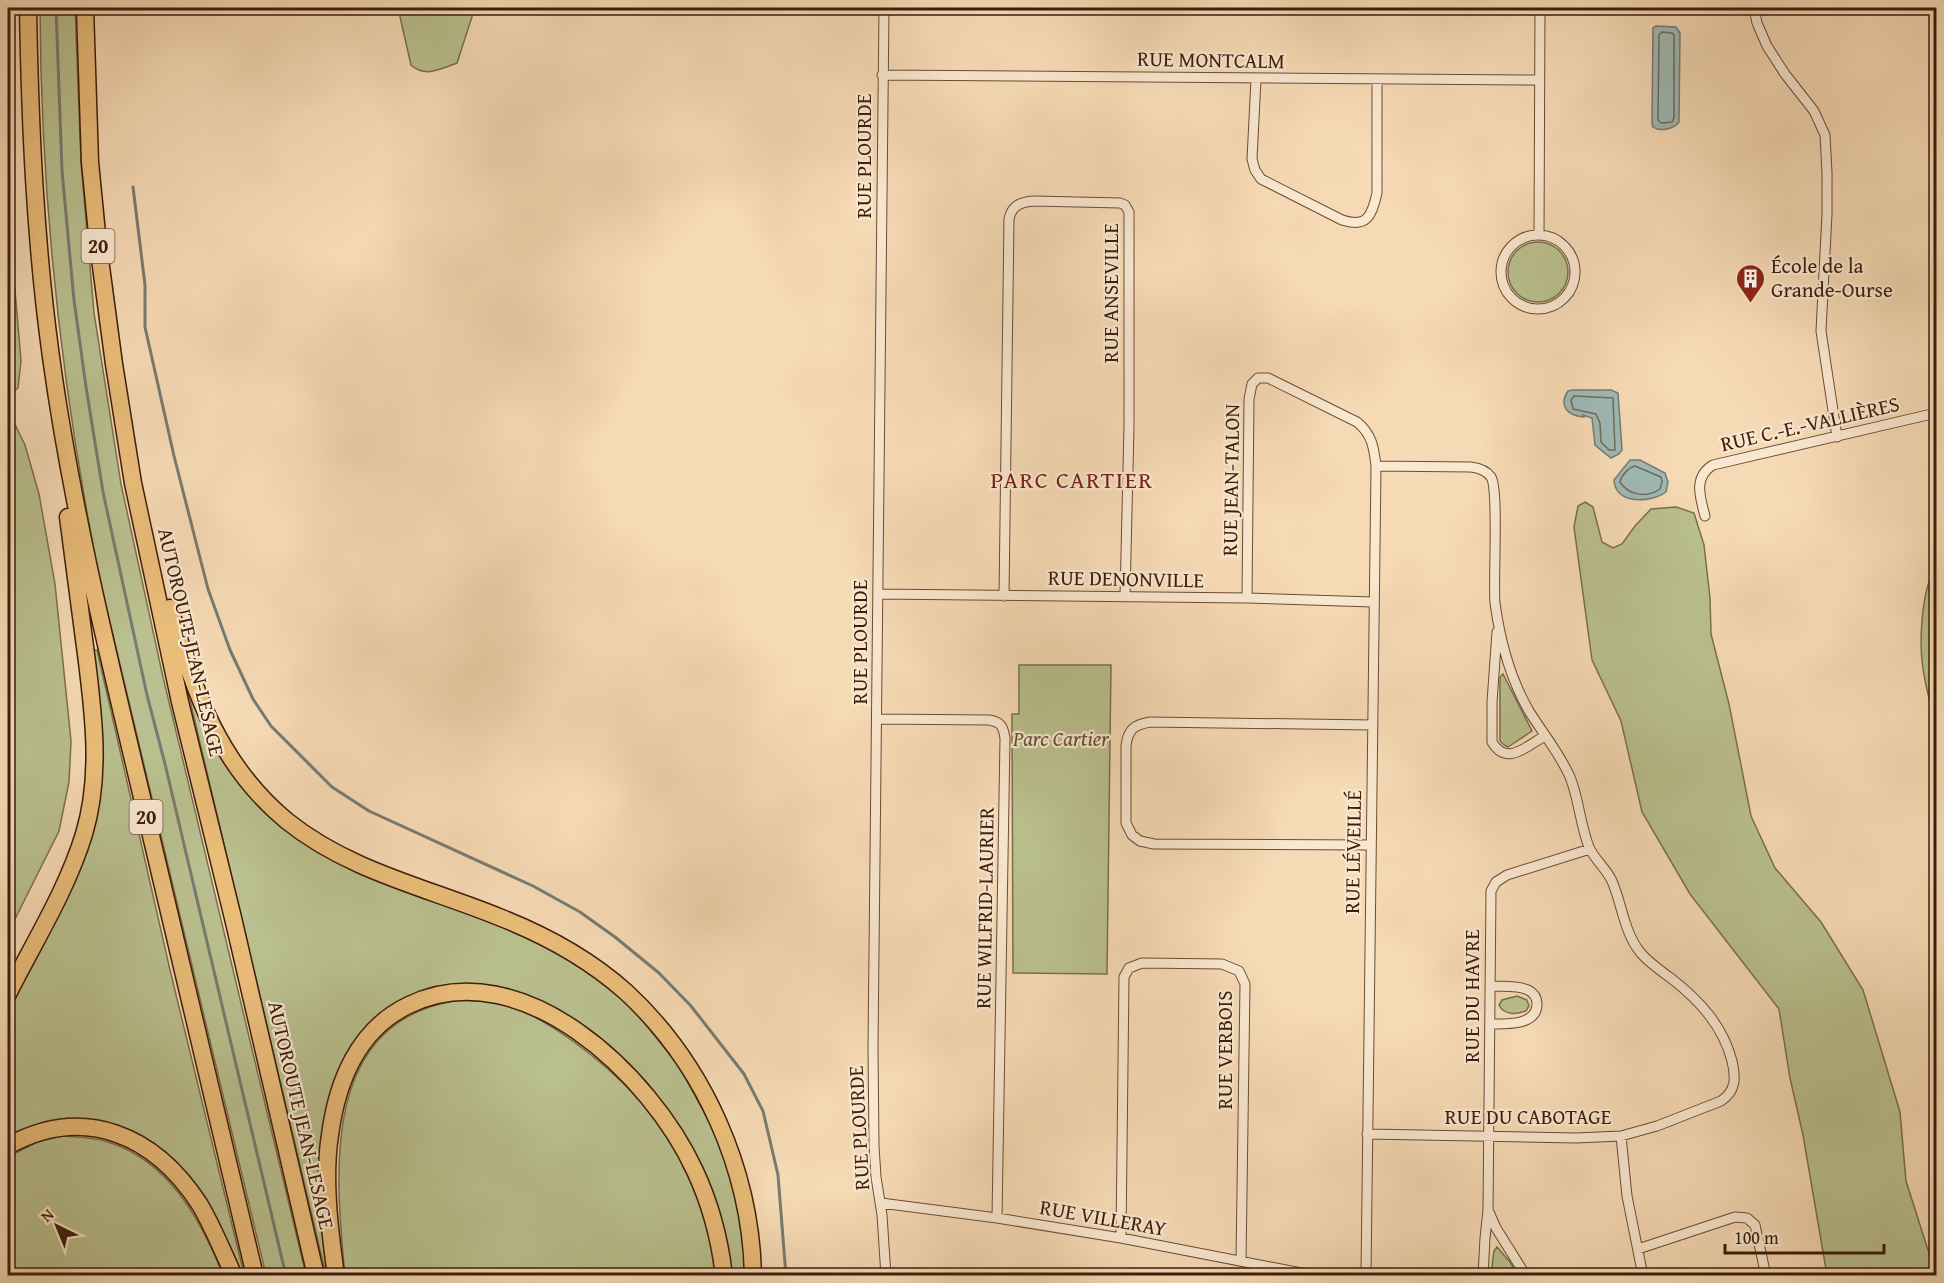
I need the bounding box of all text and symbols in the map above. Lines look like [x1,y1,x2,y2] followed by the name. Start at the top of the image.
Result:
[1137,43,1285,76] street label: RUE MONTCALM
[848,93,879,218] street label: RUE PLOURDE
[1095,223,1126,363] street label: RUE ANSEVILLE
[82,229,114,263] road number: 20
[1771,250,1893,305] place label: École de la Grande-Ourse
[1734,262,1766,304] building icon: École de la Grande-Ourse
[1717,388,1902,459] street label: RUE C.-E.-VALLIÈRES
[1214,403,1247,556] street label: RUE JEAN-TALON
[990,462,1154,497] district label: PARC CARTIER
[150,525,233,759] street label: AUTOROUTE JEAN-LESAGE
[1048,562,1205,595] street label: RUE DENONVILLE
[844,579,875,704] street label: RUE PLOURDE
[1012,723,1110,754] park label: Parc Cartier
[1336,789,1369,914] street label: RUE LÉVEILLÉ
[130,800,162,834] road number: 20
[967,806,1002,1009] street label: RUE WILFRID-LAURIER
[1456,929,1487,1063] street label: RUE DU HAVRE
[1209,990,1240,1110] street label: RUE VERBOIS
[260,998,343,1232] street label: AUTOROUTE JEAN-LESAGE
[840,1065,877,1191] street label: RUE PLOURDE
[1445,1101,1612,1132] street label: RUE DU CABOTAGE
[1037,1191,1169,1244] street label: RUE VILLERAY
[27,1196,87,1256] north arrow
[35,1202,59,1227] text: N
[1725,1217,1884,1255] scale bar
[1734,1224,1779,1251] text: 100 m

